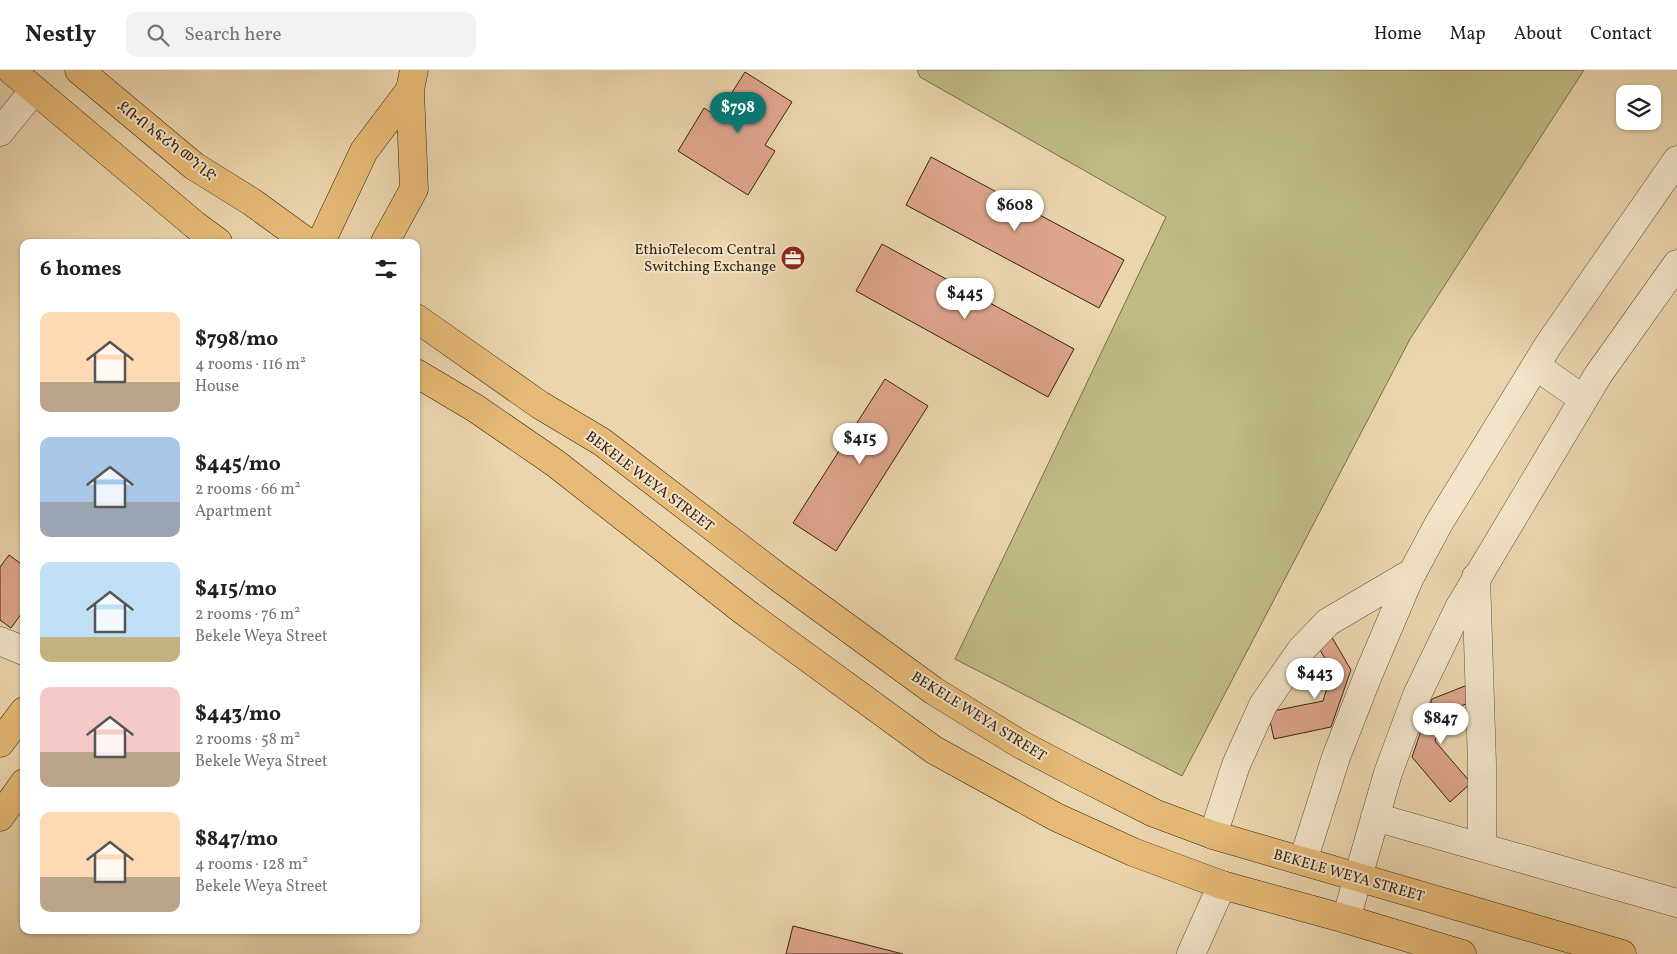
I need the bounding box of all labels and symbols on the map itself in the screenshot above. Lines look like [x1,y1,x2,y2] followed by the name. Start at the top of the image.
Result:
[708,92,768,134] pin: $798
[112,97,220,188] street label: ደቡብ አፍሪካ መንገድ
[985,190,1045,232] pin: $608
[635,240,776,278] place label: EthioTelecom Central Switching Exchange
[780,245,806,271] office icon: EthioTelecom Central Switching Exchange
[935,278,995,320] pin: $445
[830,422,890,465] pin: $415
[580,427,718,538] street label: BEKELE WEYA STREET
[1285,658,1345,700] pin: $443
[906,667,1050,768] street label: BEKELE WEYA STREET
[1411,702,1471,745] pin: $847
[1271,845,1427,908] street label: BEKELE WEYA STREET

